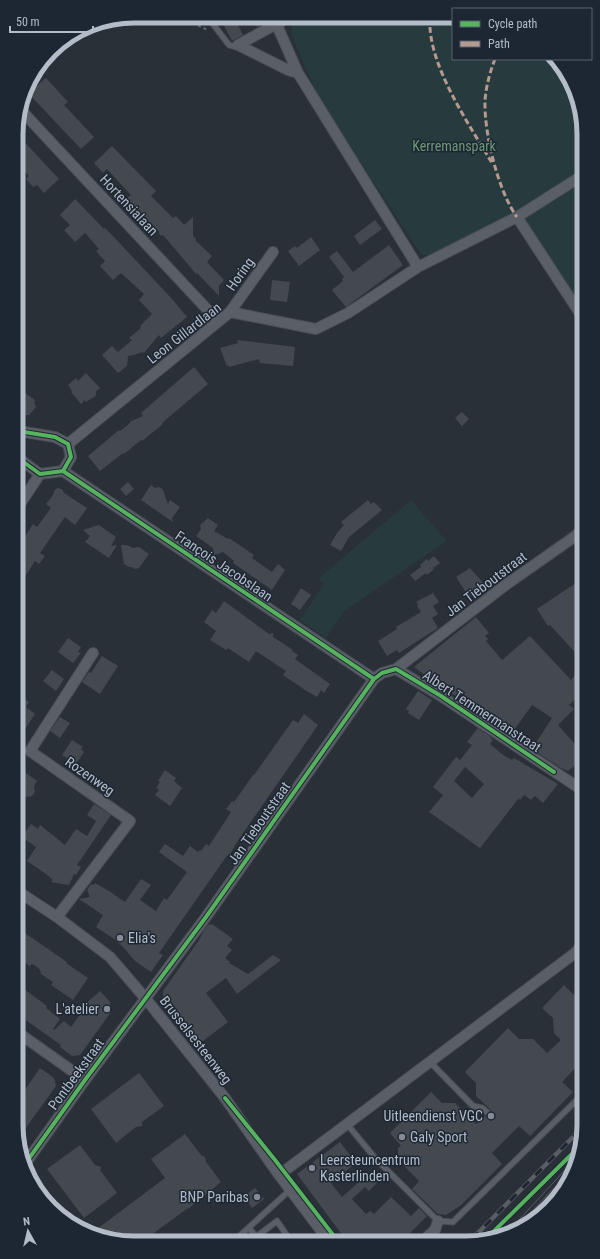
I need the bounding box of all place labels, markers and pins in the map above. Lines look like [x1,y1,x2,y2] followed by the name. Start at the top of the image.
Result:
[128,930,156,946] place label: Elia's
[115,933,125,943] marker: Elia's
[56,1001,99,1017] place label: L'atelier
[102,1004,112,1014] marker: L'atelier
[383,1108,483,1124] place label: Uitleendienst VGC
[486,1111,496,1121] marker: Uitleendienst VGC
[410,1129,467,1145] place label: Galy Sport
[397,1132,407,1142] marker: Galy Sport
[320,1152,420,1184] place label: Leersteuncentrum Kasterlinden
[307,1163,317,1173] marker: Leersteuncentrum Kasterlinden
[180,1189,249,1205] place label: BNP Paribas
[252,1192,262,1202] marker: BNP Paribas

